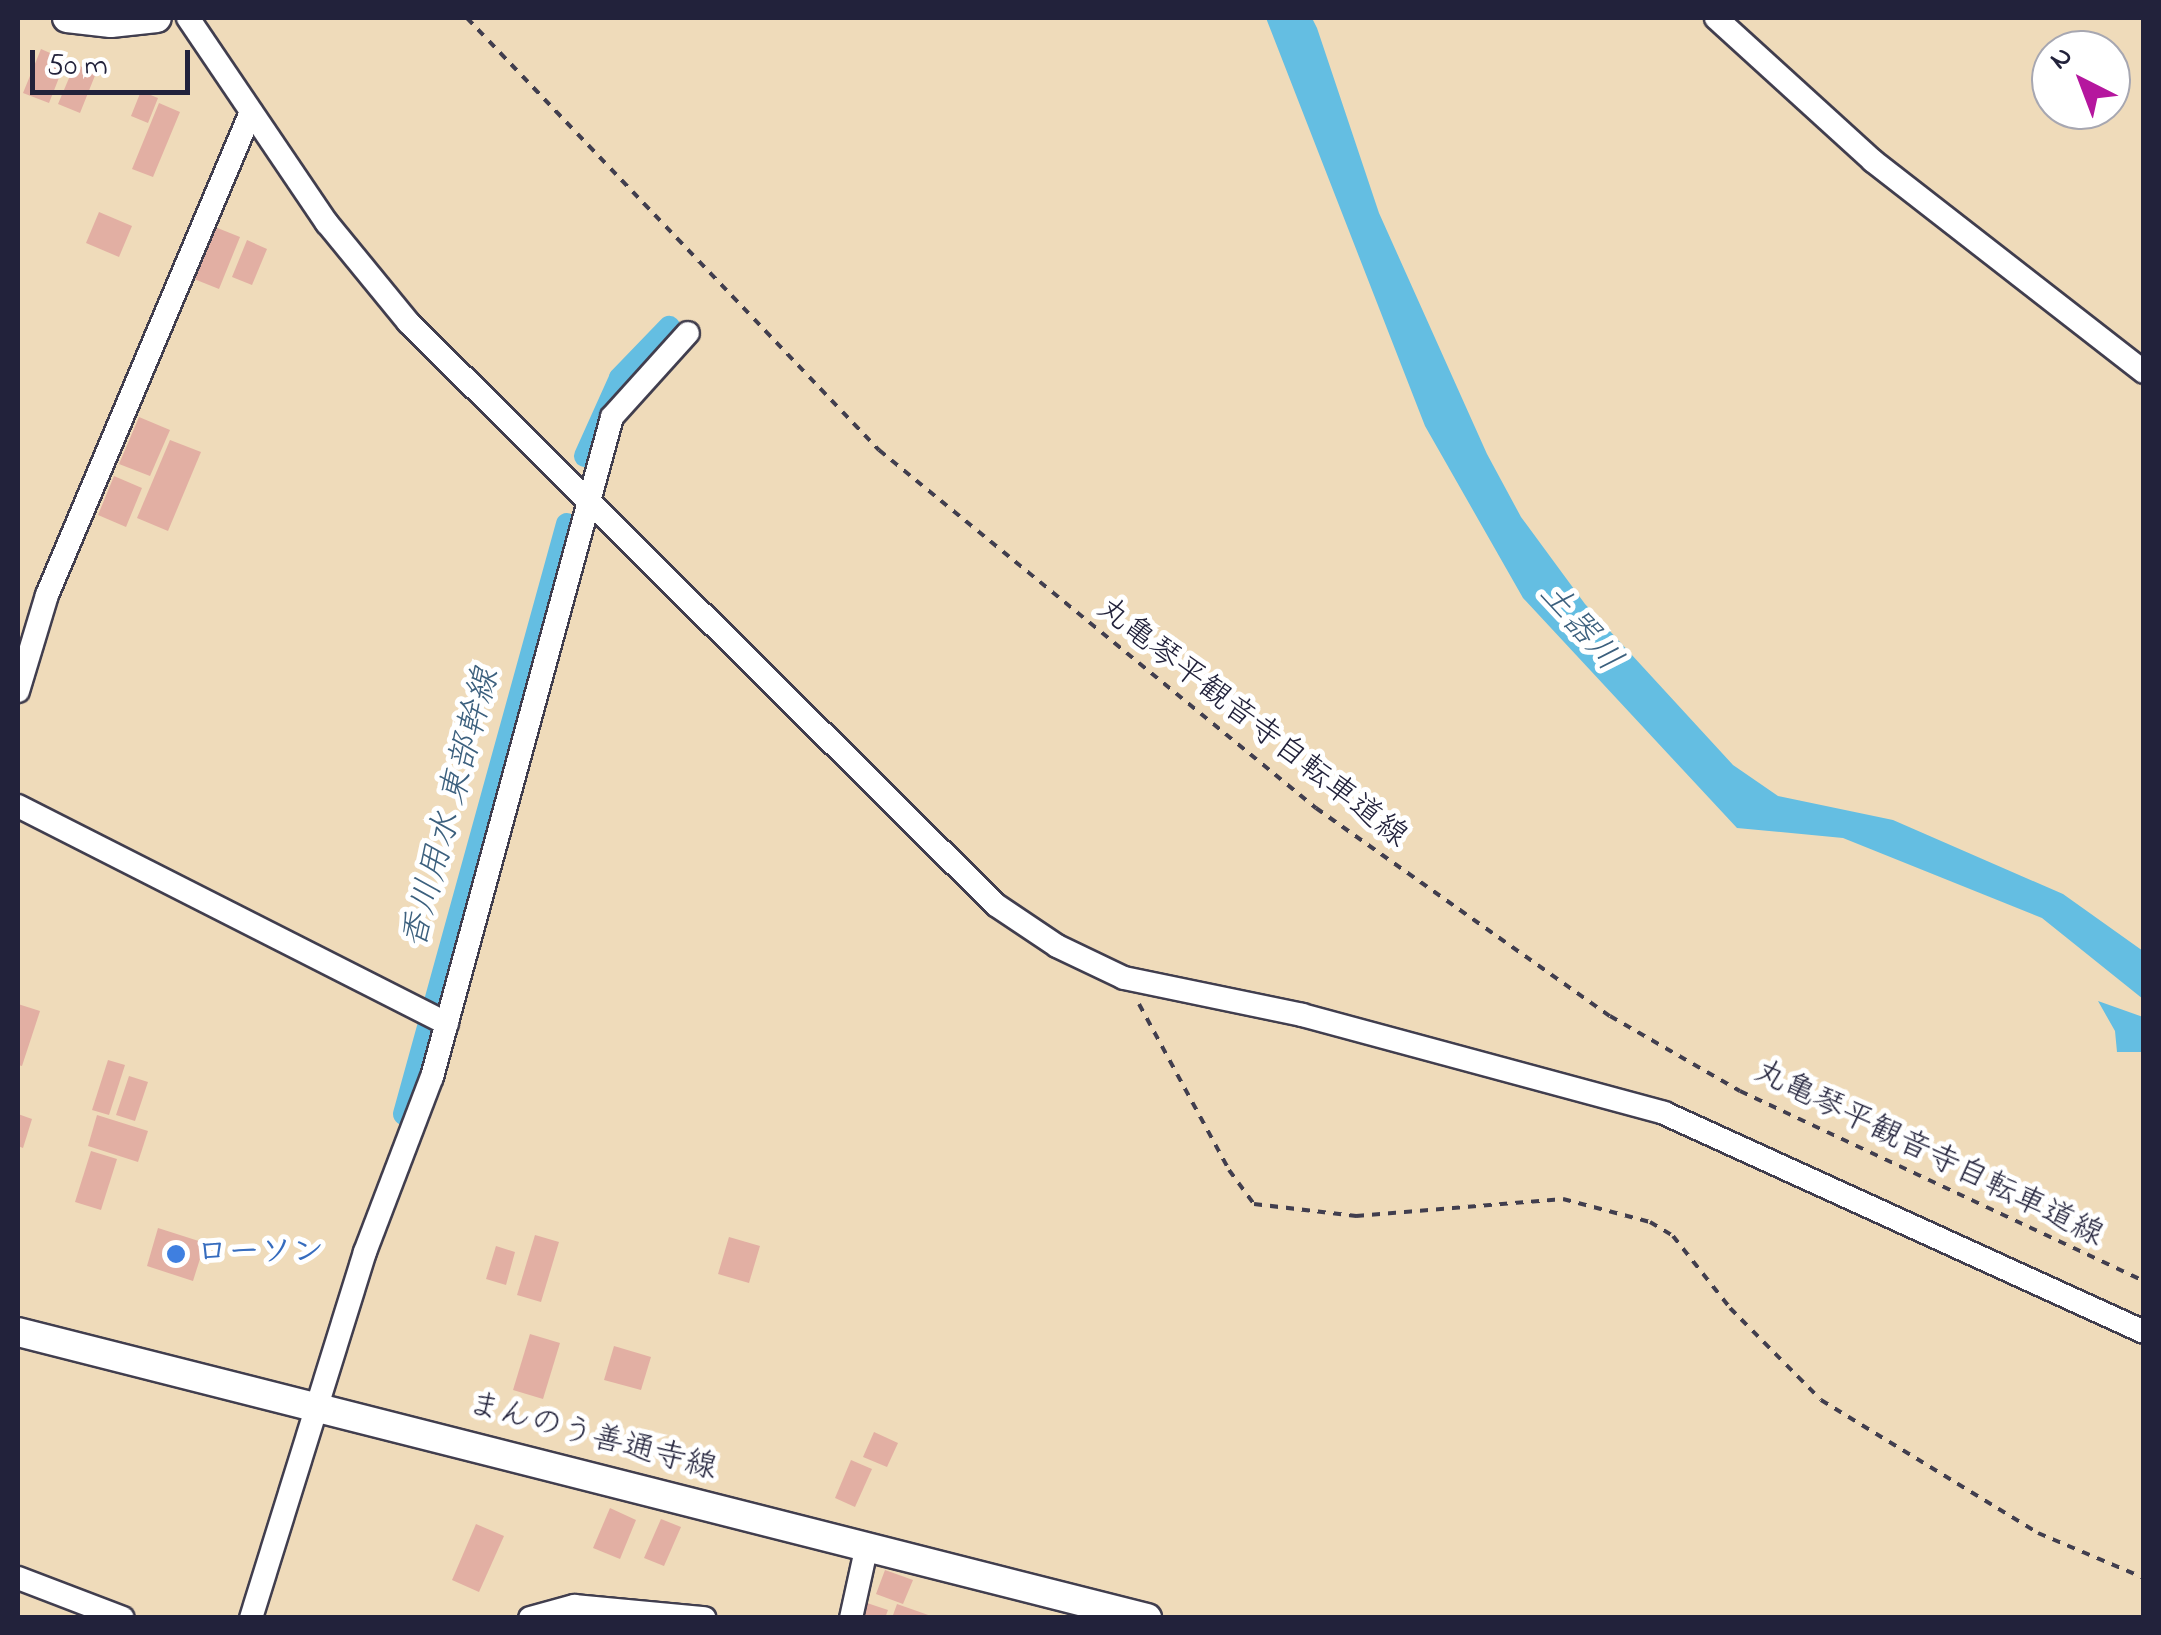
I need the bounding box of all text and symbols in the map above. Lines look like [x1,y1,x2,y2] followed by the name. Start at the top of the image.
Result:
[35,30,195,92] scale bar
[2031,30,2131,130] north arrow
[2041,37,2083,80] text: N
[47,45,108,89] text: 50 m
[1529,575,1629,681] water label: 土器川
[1088,591,1414,857] street label: 丸亀琴平観音寺自転車道線
[394,664,510,954] water label: 香川用水 東部幹線
[1747,1054,2109,1256] street label: 丸亀琴平観音寺自転車道線
[196,1235,324,1273] place label: ローソン
[165,1243,187,1265] marker: ローソン
[463,1386,721,1490] street label: まんのう善通寺線

